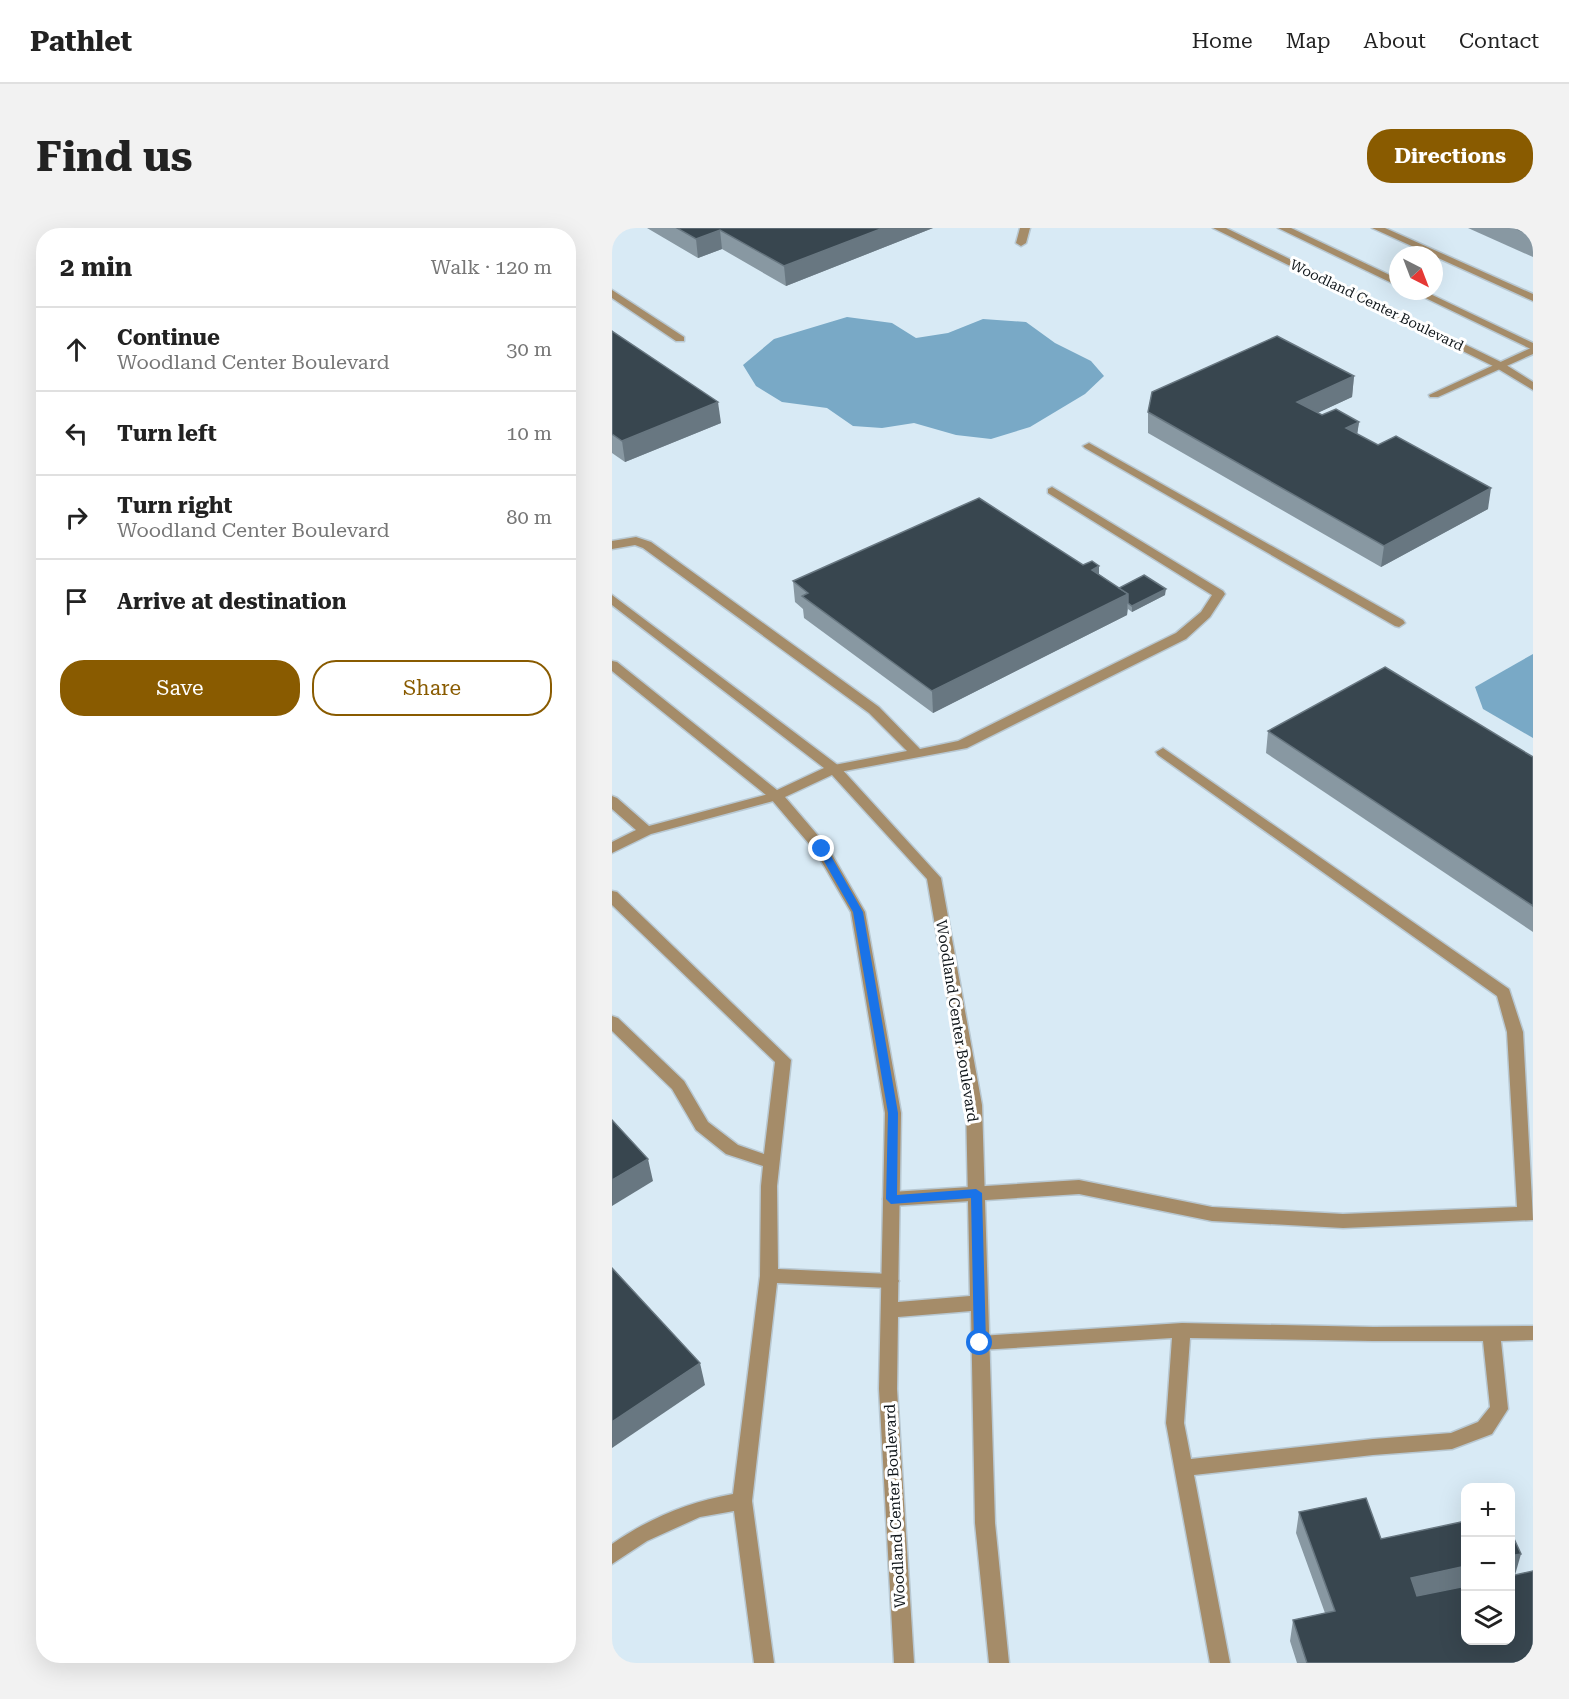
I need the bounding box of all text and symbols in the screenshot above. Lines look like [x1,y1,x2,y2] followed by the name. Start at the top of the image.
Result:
[30,25,132,58] text: Pathlet
[1192,29,1253,53] text: Home
[1286,29,1331,53] text: Map
[1364,29,1426,53] text: About
[1459,29,1539,53] text: Contact
[1367,129,1533,183] button: Directions
[36,132,193,181] text: Find us
[1389,246,1443,300] north arrow
[60,252,132,282] text: 2 min
[431,255,552,279] text: Walk · 120 m
[1288,256,1466,354] street label: Woodland Center Boulevard
[117,325,220,350] text: Continue
[60,333,93,366] icon: ahead
[506,337,552,361] text: 30 m
[117,350,390,374] text: Woodland Center Boulevard
[60,417,93,450] icon: left
[117,421,217,446] text: Turn left
[506,421,552,445] text: 10 m
[117,493,232,518] text: Turn right
[60,501,93,534] icon: right
[506,505,552,529] text: 80 m
[117,518,390,542] text: Woodland Center Boulevard
[60,585,93,618] icon: arrive
[117,589,346,614] text: Arrive at destination
[60,660,300,716] button: Save
[312,660,552,716] button: Share
[808,835,834,861] route end
[932,919,982,1124] street label: Woodland Center Boulevard
[966,1329,992,1355] route start
[881,1403,909,1609] street label: Woodland Center Boulevard
[1461,1483,1515,1645] map controls
[1461,1483,1515,1537] button: +
[1461,1537,1515,1591] button: −
[1461,1591,1515,1645] button: layers

